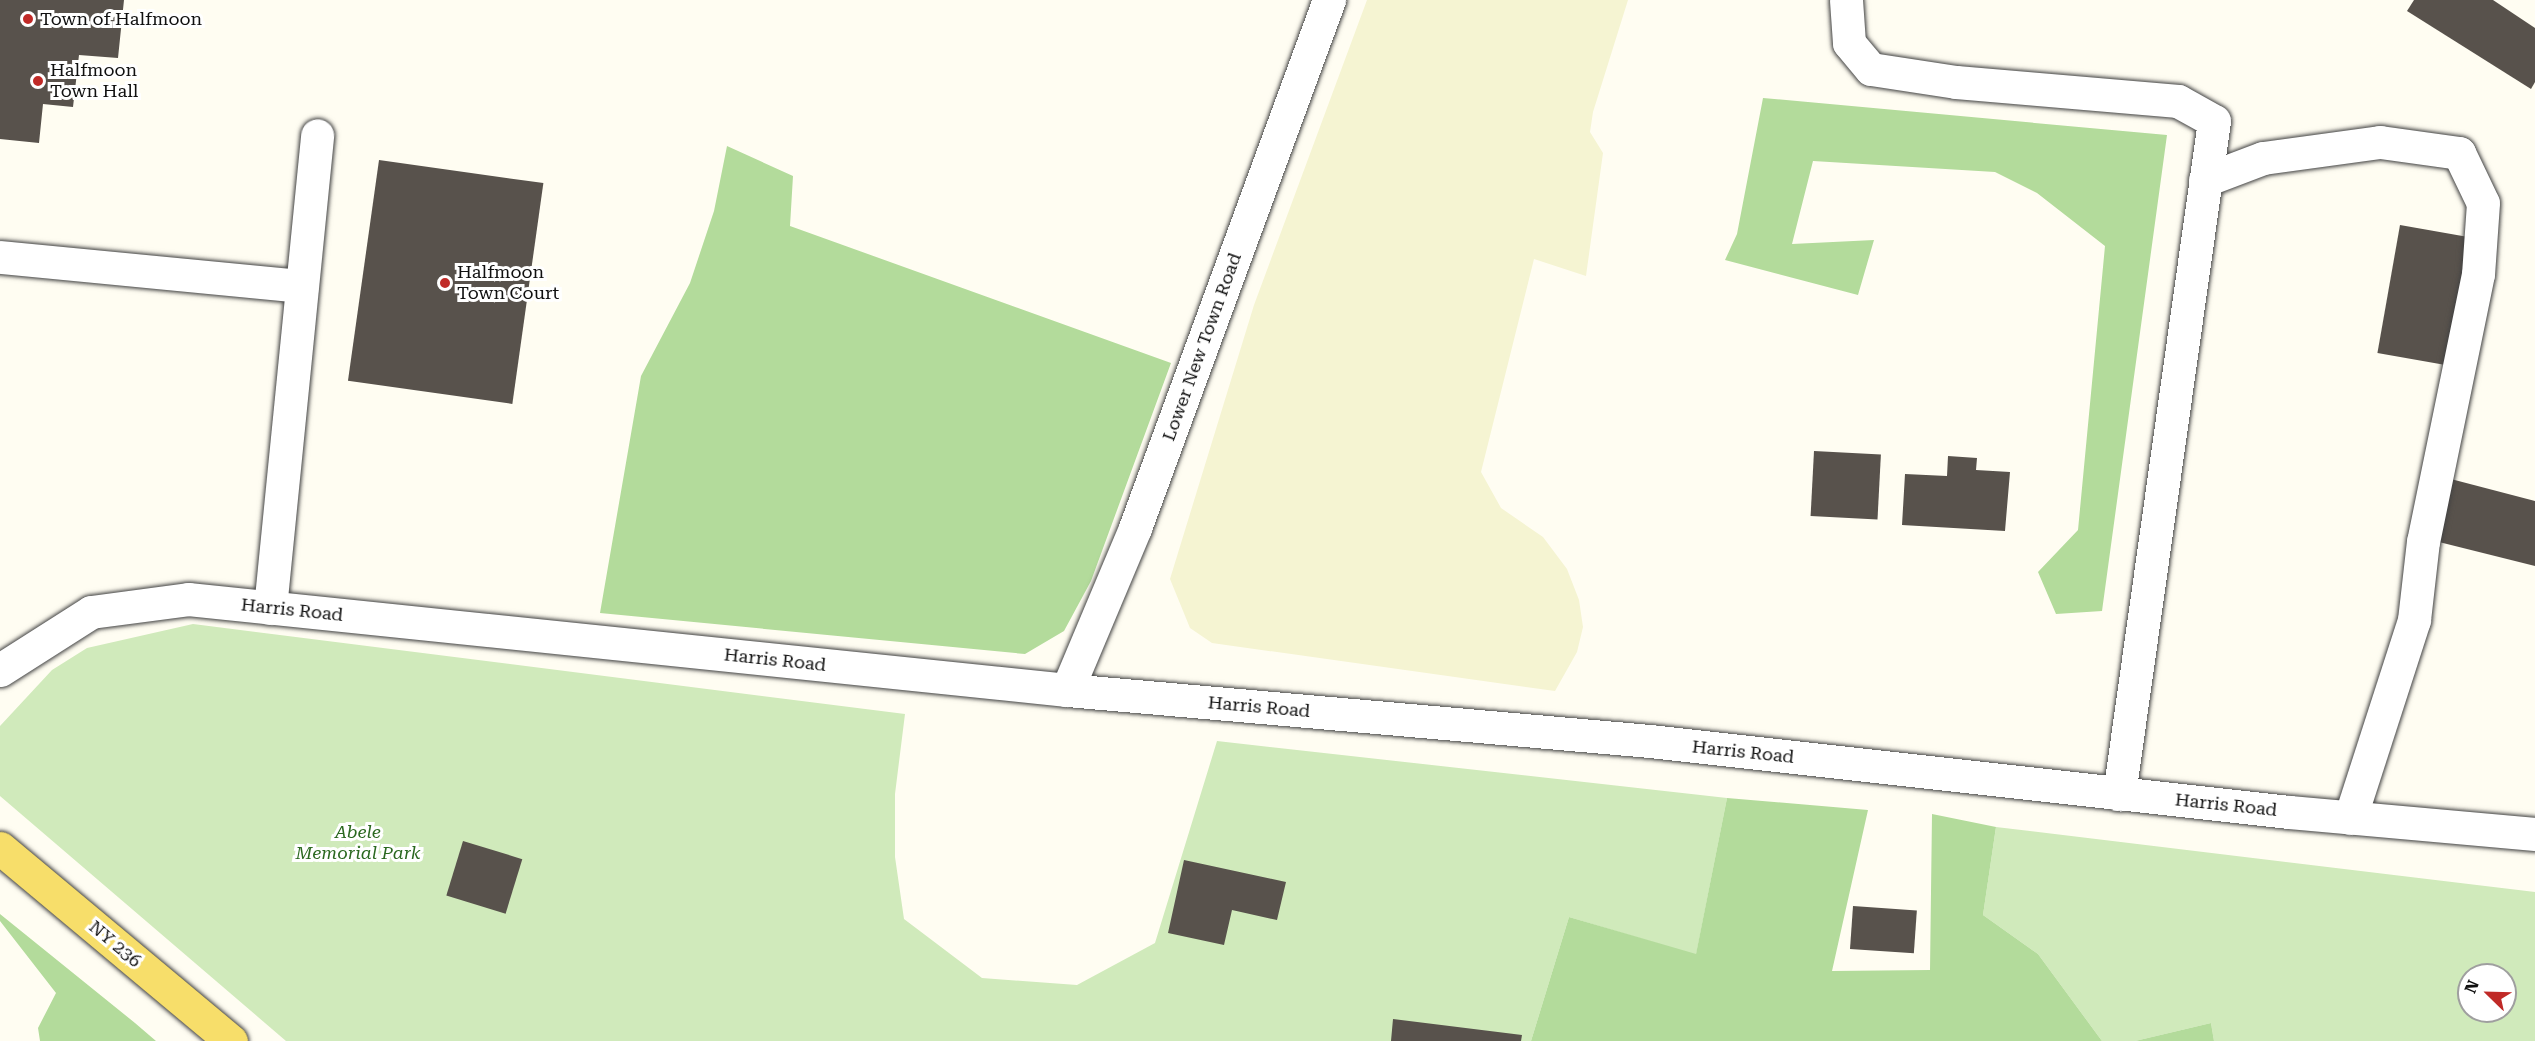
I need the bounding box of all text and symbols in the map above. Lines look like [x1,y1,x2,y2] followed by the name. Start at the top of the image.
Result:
[40,8,202,30] place label: Town of Halfmoon
[21,12,35,26] marker: Town of Halfmoon
[50,60,138,103] place label: Halfmoon Town Hall
[31,74,45,88] marker: Halfmoon Town Hall
[1158,250,1246,444] street label: Lower New Town Road
[457,262,559,304] place label: Halfmoon Town Court
[438,276,452,290] marker: Halfmoon Town Court
[240,594,344,626] street label: Harris Road
[723,644,827,676] street label: Harris Road
[1207,692,1311,722] street label: Harris Road
[1691,736,1795,768] street label: Harris Road
[2174,789,2278,821] street label: Harris Road
[295,822,421,864] park label: Abele Memorial Park
[85,916,145,972] street label: NY 236
[2457,963,2517,1023] north arrow
[2461,977,2483,996] text: N

